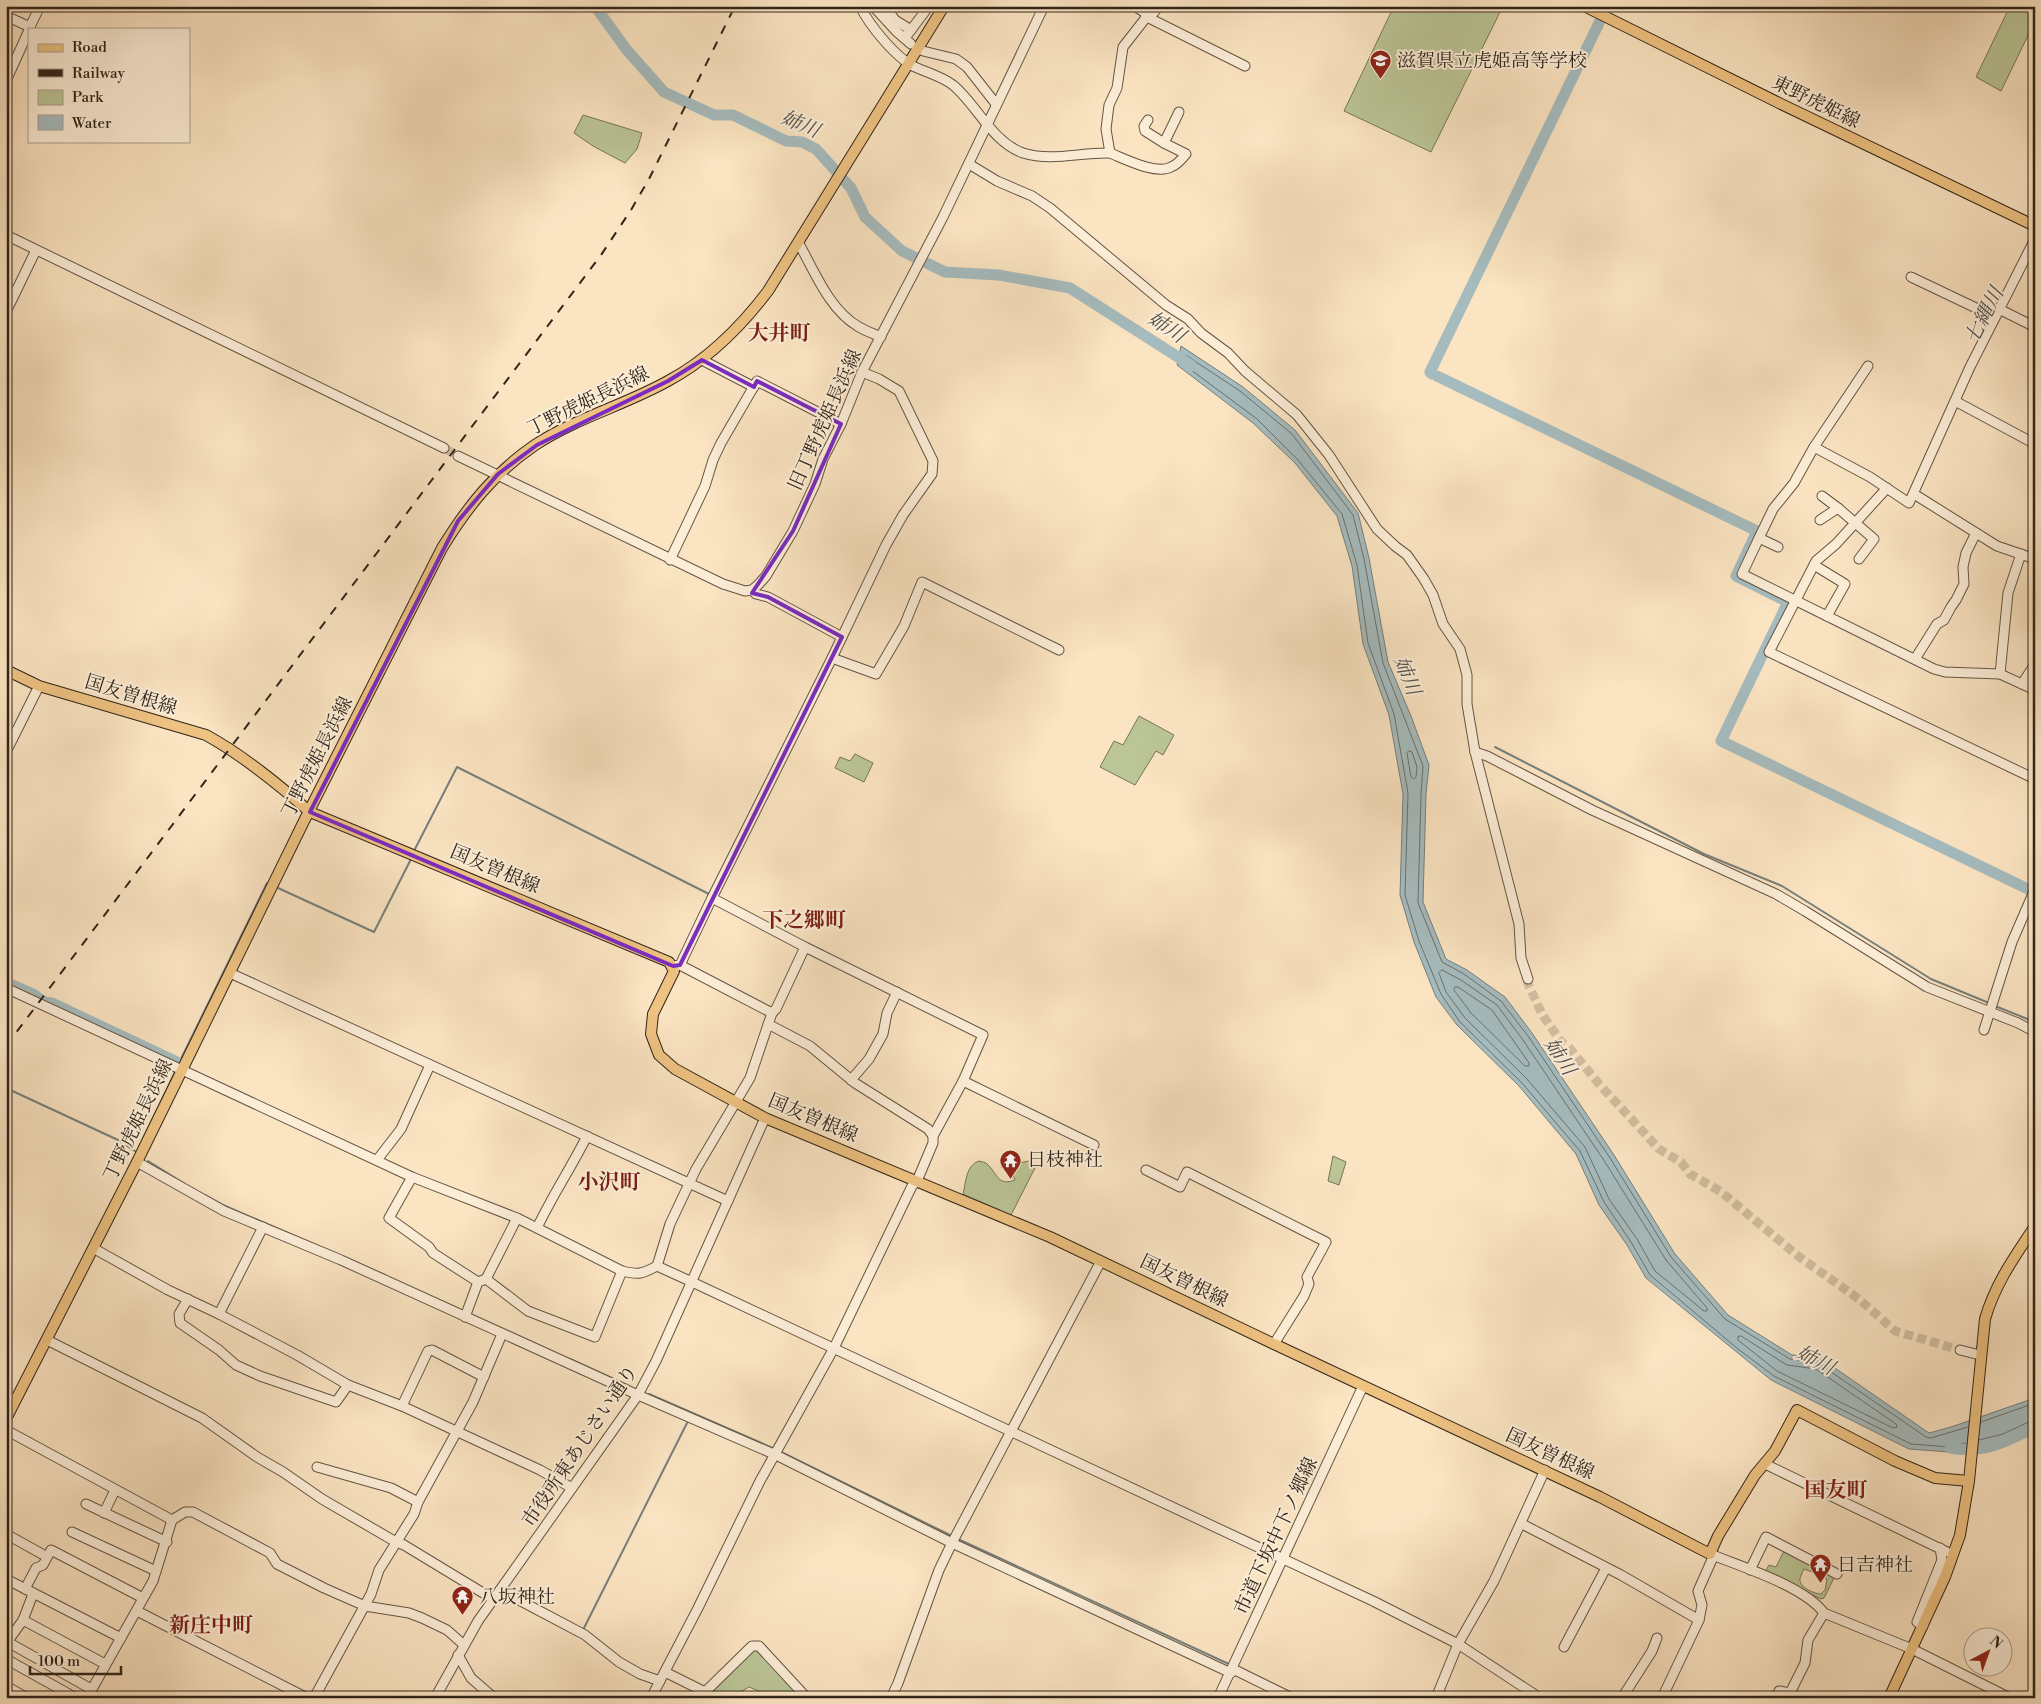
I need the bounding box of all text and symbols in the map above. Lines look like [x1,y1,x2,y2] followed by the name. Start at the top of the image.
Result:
[28,28,190,142] legend
[72,38,107,57] text: Road
[1369,49,1393,80] school or university icon: 滋賀県立虎姫高等学校
[1397,49,1587,73] place label: 滋賀県立虎姫高等学校
[72,64,126,83] text: Railway
[1768,70,1864,134] street label: 東野虎姫線
[72,88,104,107] text: Park
[777,106,825,145] water label: 姉川
[71,114,112,133] text: Water
[1960,282,2011,348] water label: 七縄川
[1142,307,1191,350] water label: 姉川
[748,321,811,347] district label: 大井町
[783,346,867,494] street label: 旧丁野虎姫長浜線
[523,361,653,441] street label: 丁野虎姫長浜線
[1387,653,1426,701] water label: 姉川
[82,670,180,720] street label: 国友曽根線
[276,692,358,822] street label: 丁野虎姫長浜線
[447,839,543,899] street label: 国友曽根線
[762,908,846,934] district label: 下之郷町
[1538,1033,1581,1082] water label: 姉川
[98,1055,178,1185] street label: 丁野虎姫長浜線
[765,1088,861,1148] street label: 国友曽根線
[999,1148,1023,1179] temple icon: 日枝神社
[1027,1148,1103,1172] place label: 日枝神社
[578,1170,641,1196] district label: 小沢町
[1136,1249,1232,1313] street label: 国友曽根線
[1792,1341,1840,1382] water label: 姉川
[517,1361,643,1531] street label: 市役所東あじさい通り
[1502,1423,1598,1485] street label: 国友曽根線
[1229,1453,1323,1619] street label: 市道下坂中下ノ郷線
[1805,1478,1868,1504] district label: 国友町
[1809,1553,1833,1584] temple icon: 日吉神社
[1837,1553,1913,1577] place label: 日吉神社
[451,1585,475,1616] temple icon: 八坂神社
[479,1585,555,1609] place label: 八坂神社
[169,1613,253,1639] district label: 新庄中町
[1964,1626,2014,1676] north arrow
[1986,1633,2006,1653] text: N
[30,1644,121,1676] scale bar
[38,1652,80,1671] text: 100 m

